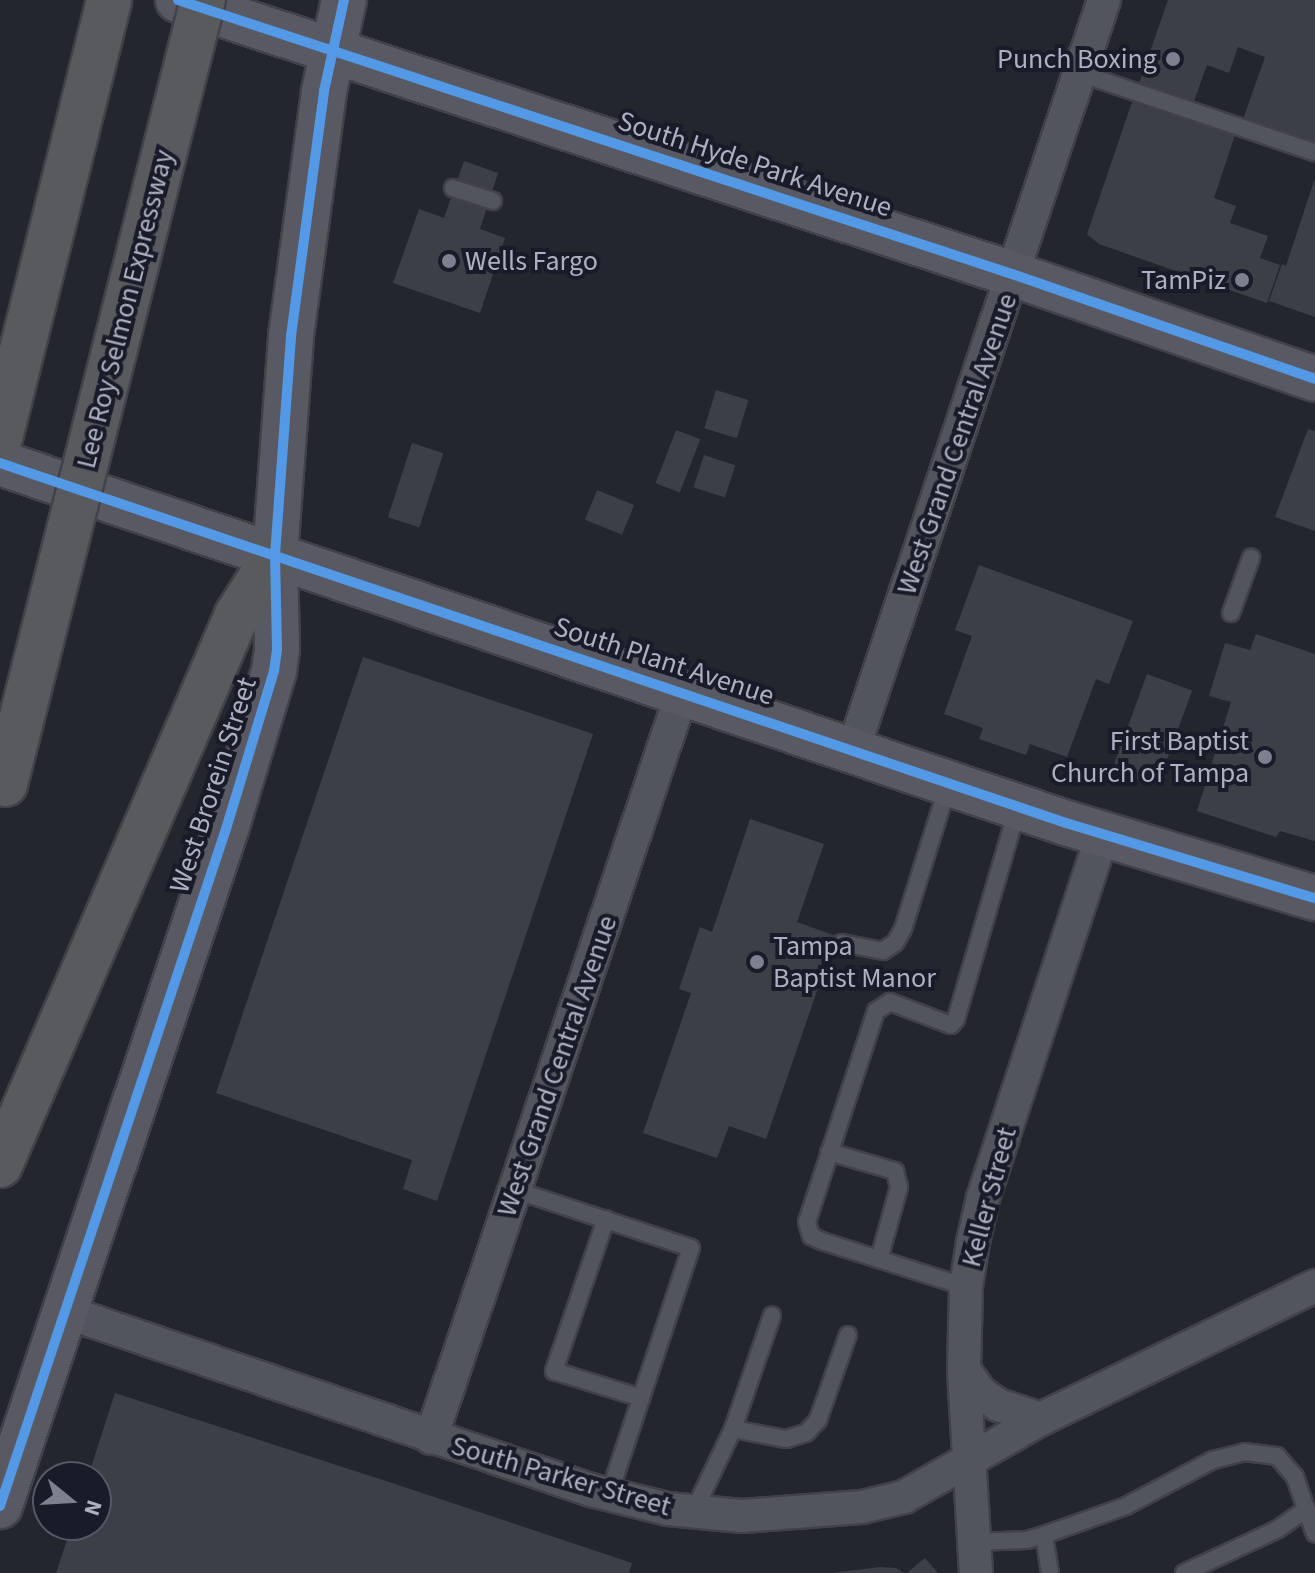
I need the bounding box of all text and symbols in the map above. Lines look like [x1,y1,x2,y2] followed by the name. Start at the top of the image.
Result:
[997,42,1157,76] place label: Punch Boxing
[1164,50,1182,68] marker: Punch Boxing
[614,104,896,224] street label: South Hyde Park Avenue
[69,146,181,472] street label: Lee Roy Selmon Expressway
[465,244,598,278] place label: Wells Fargo
[440,252,458,270] marker: Wells Fargo
[1141,263,1226,297] place label: TamPiz
[1233,271,1251,289] marker: TamPiz
[890,289,1024,599] street label: West Grand Central Avenue
[550,610,778,712] street label: South Plant Avenue
[162,673,264,897] street label: West Brorein Street
[1051,724,1249,790] place label: First Baptist Church of Tampa
[1256,748,1274,766] marker: First Baptist Church of Tampa
[490,911,624,1221] street label: West Grand Central Avenue
[773,929,936,995] place label: Tampa Baptist Manor
[748,953,766,971] marker: Tampa Baptist Manor
[954,1123,1024,1271] street label: Keller Street
[447,1429,675,1523] street label: South Parker Street
[32,1461,112,1541] north arrow
[75,1496,110,1520] text: N

